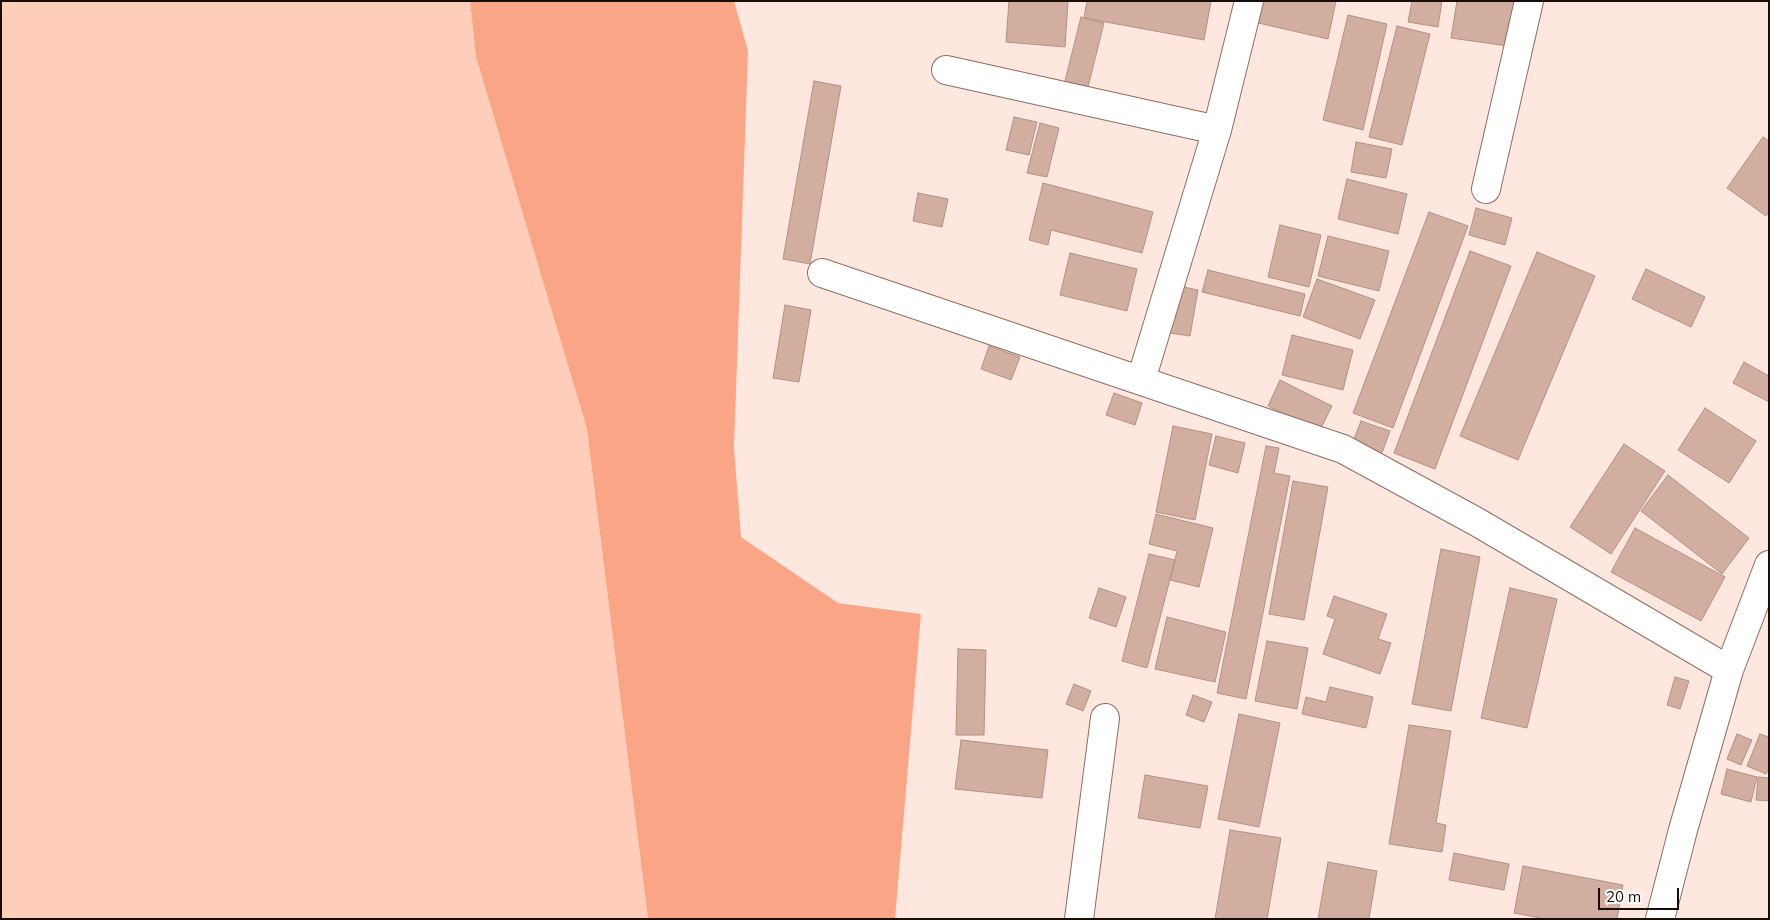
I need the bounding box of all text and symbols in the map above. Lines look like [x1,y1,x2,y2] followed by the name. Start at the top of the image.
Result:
[1600,878,1681,910] scale bar
[1606,887,1641,906] text: 20 m

